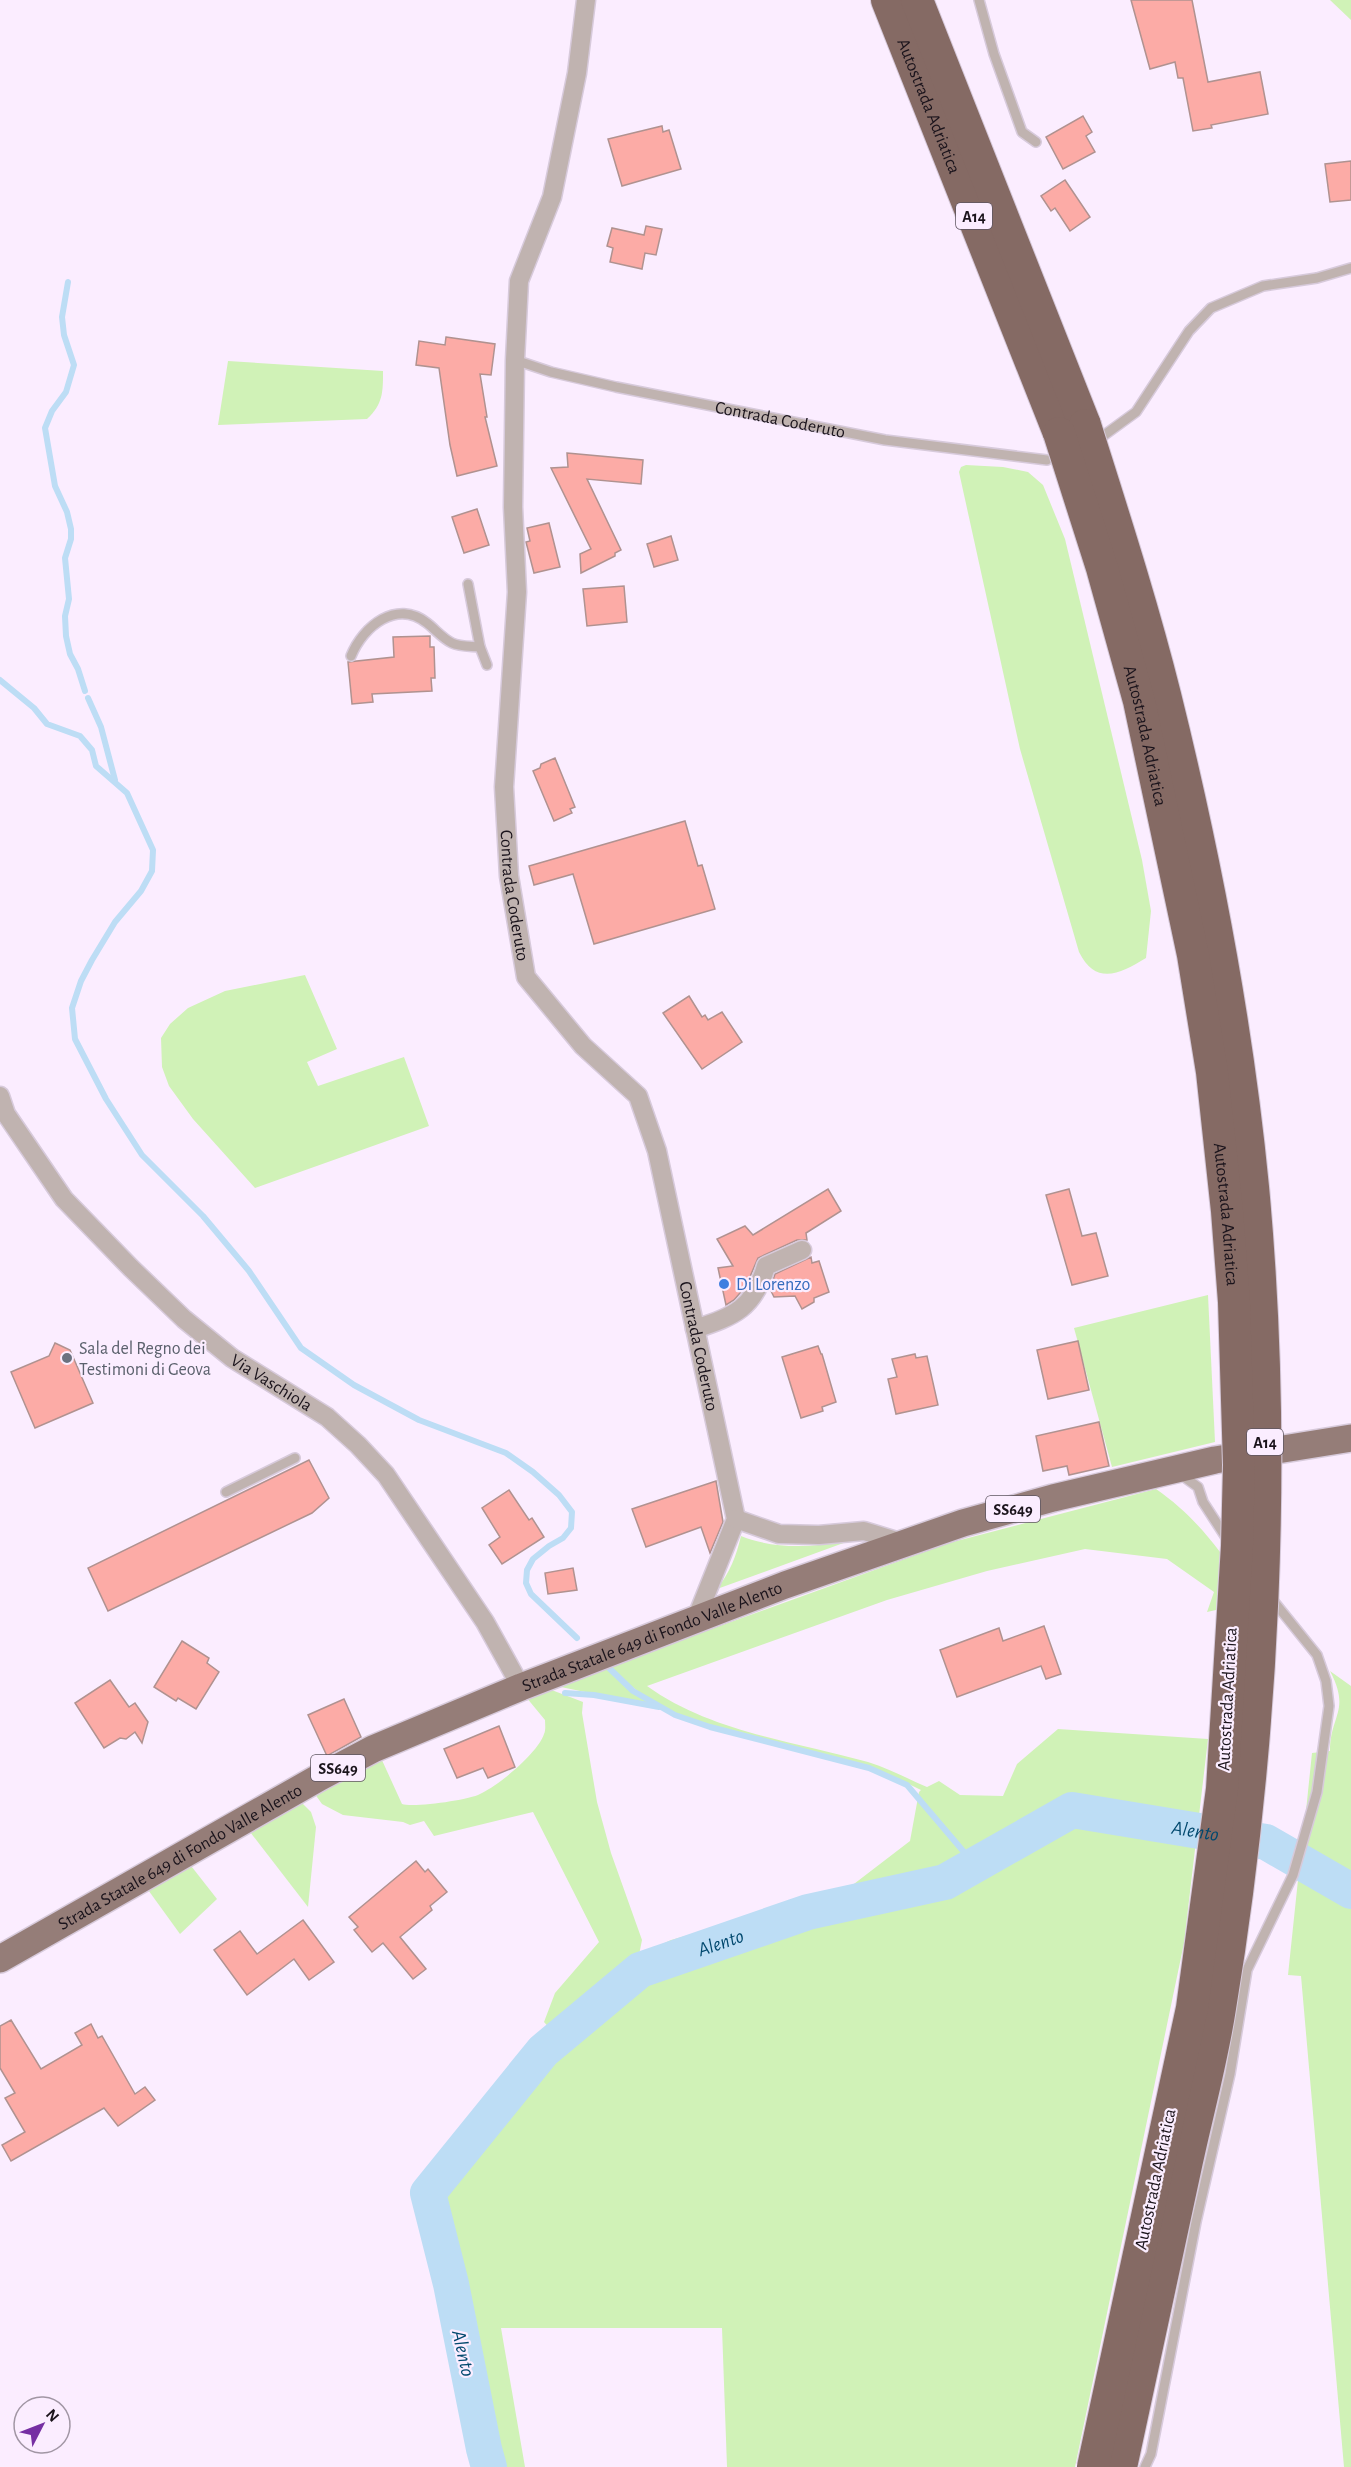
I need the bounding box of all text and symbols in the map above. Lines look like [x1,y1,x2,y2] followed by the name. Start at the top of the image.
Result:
[893,36,963,176] street label: Autostrada Adriatica
[956,203,992,229] road number: A14
[713,399,847,442] street label: Contrada Coderuto
[1120,664,1169,808] street label: Autostrada Adriatica
[496,829,531,963] street label: Contrada Coderuto
[1210,1142,1241,1287] street label: Autostrada Adriatica
[736,1276,810,1294] place label: Di Lorenzo
[717,1277,731,1291] marker: Di Lorenzo
[675,1280,721,1413] street label: Contrada Coderuto
[79,1340,211,1379] place label: Sala del Regno dei Testimoni di Geova
[60,1351,74,1365] marker: Sala del Regno dei Testimoni di Geova
[227,1351,315,1415] street label: Via Vaschiola
[1247,1429,1283,1455] road number: A14
[986,1496,1040,1522] road number: SS649
[520,1579,785,1696] street label: Strada Statale 649 di Fondo Valle Alento
[1215,1627,1241,1771] street label: Autostrada Adriatica
[311,1755,365,1781] road number: SS649
[55,1781,306,1934] street label: Strada Statale 649 di Fondo Valle Alento
[1169,1817,1220,1845] water label: Alento
[694,1926,746,1961] water label: Alento
[1132,2107,1180,2251] street label: Autostrada Adriatica
[448,2327,478,2378] water label: Alento
[12,2395,72,2455] north arrow
[43,2406,62,2425] text: N

